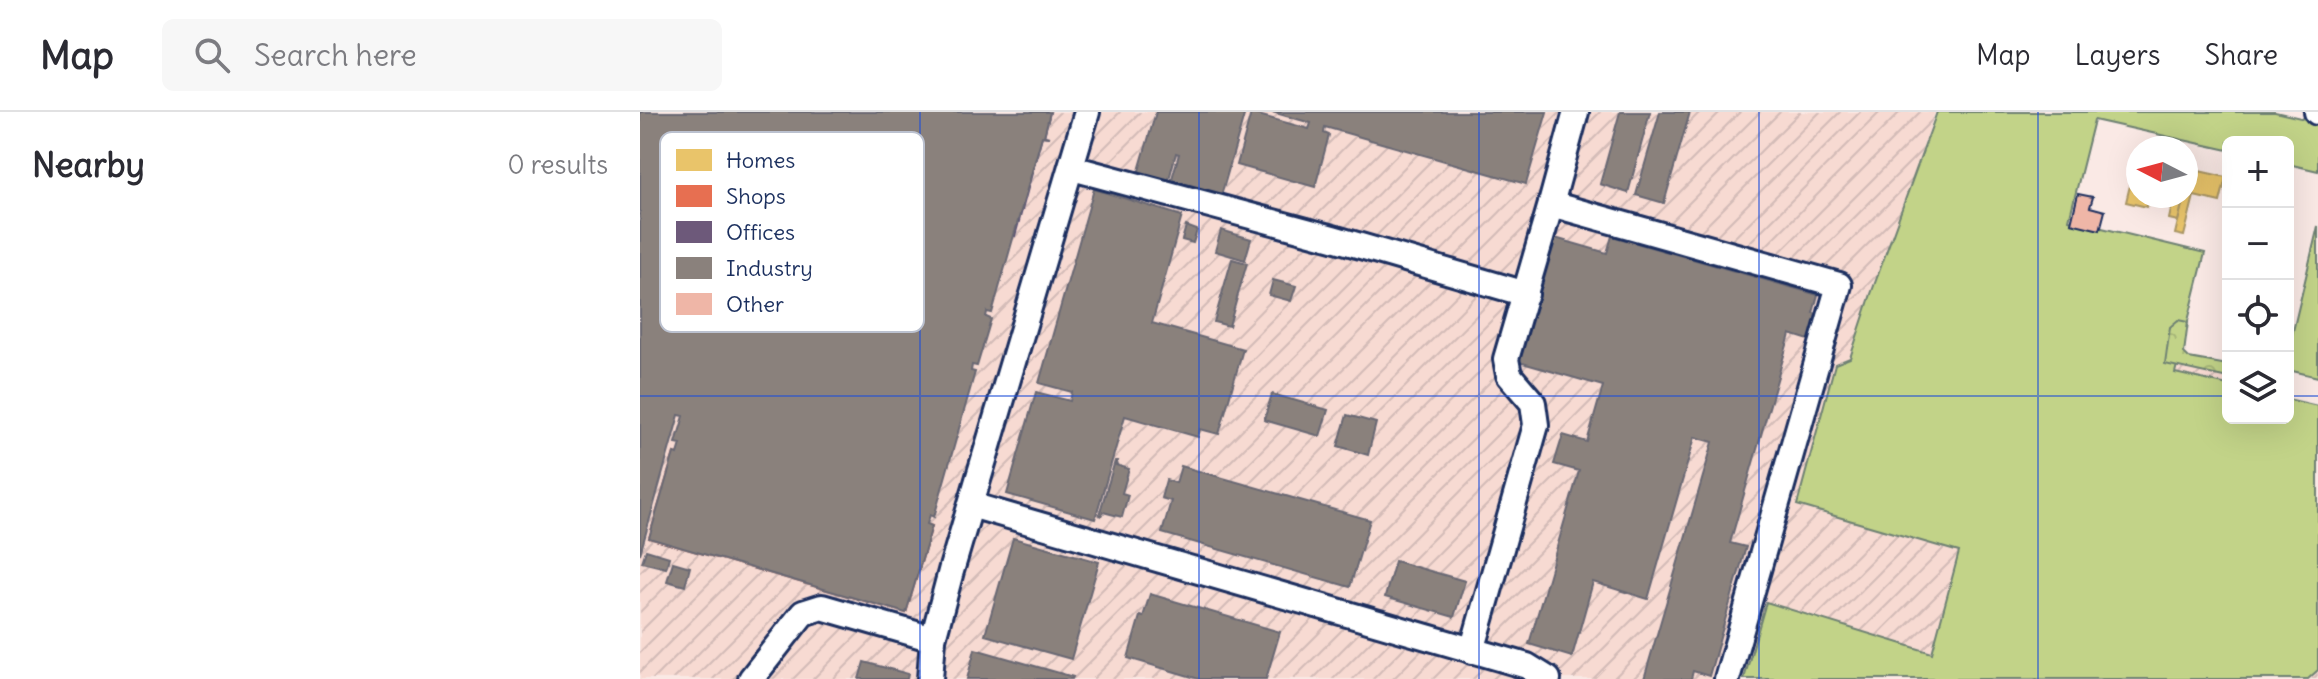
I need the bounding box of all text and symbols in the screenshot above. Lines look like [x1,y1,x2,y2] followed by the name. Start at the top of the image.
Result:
[162,19,722,91] search box
[40,32,114,79] text: Map
[190,33,234,77] icon: search
[254,36,417,74] text: Search here
[1976,37,2031,73] text: Map
[2075,37,2161,73] text: Layers
[2205,37,2278,73] text: Share
[660,132,924,332] legend
[2126,136,2198,208] north arrow
[2222,136,2294,424] map controls
[2222,136,2294,208] button: +
[32,143,145,186] text: Nearby
[726,146,795,174] text: Homes
[507,148,608,181] text: 0 results
[726,182,786,210] text: Shops
[2222,208,2294,280] button: −
[726,218,795,246] text: Offices
[726,254,813,282] text: Industry
[2222,280,2294,352] button: locate
[726,290,784,318] text: Other
[2222,352,2294,424] button: layers

